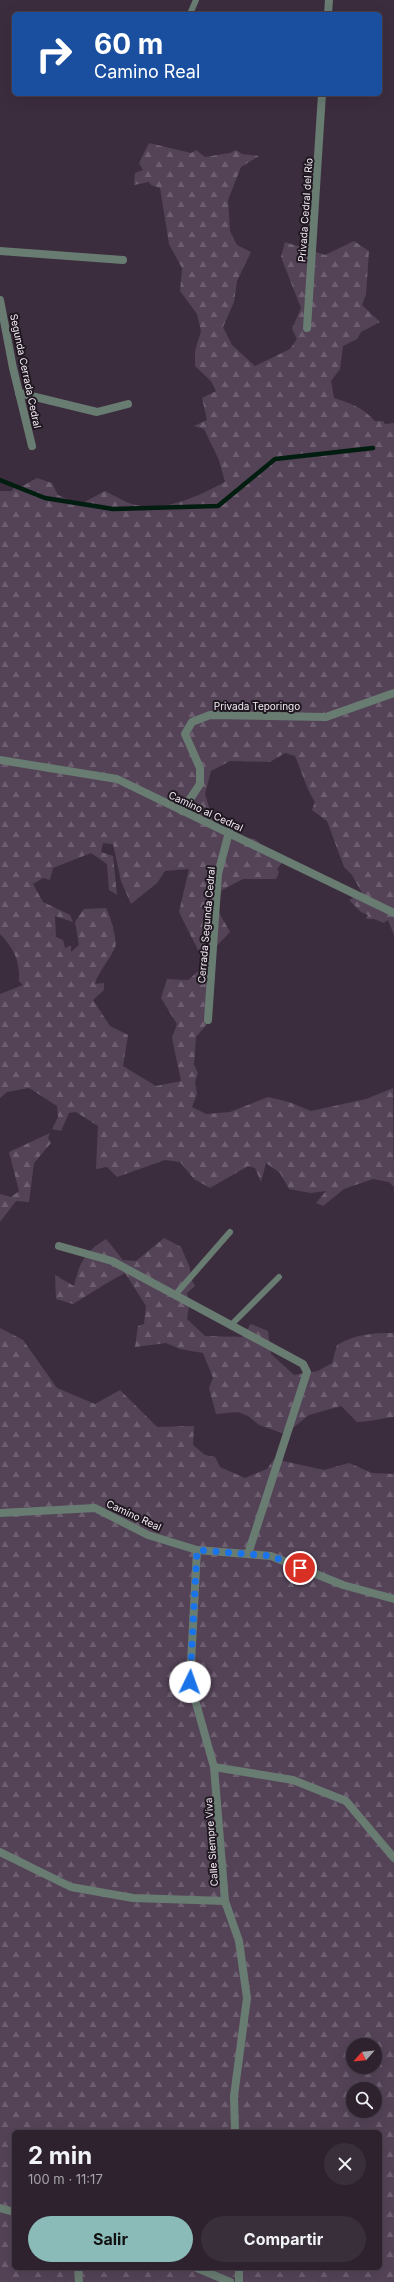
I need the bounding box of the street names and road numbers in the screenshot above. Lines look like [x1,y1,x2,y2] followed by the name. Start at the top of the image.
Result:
[295,158,315,262] street label: Privada Cedral del Río
[8,313,44,429] street label: Segunda Cerrada Cedral
[214,700,300,712] street label: Privada Teporingo
[167,789,245,833] street label: Camino al Cedral
[195,866,217,984] street label: Cerrada Segunda Cedral
[105,1497,163,1533] street label: Camino Real
[202,1797,220,1887] street label: Calle Siempre Viva

